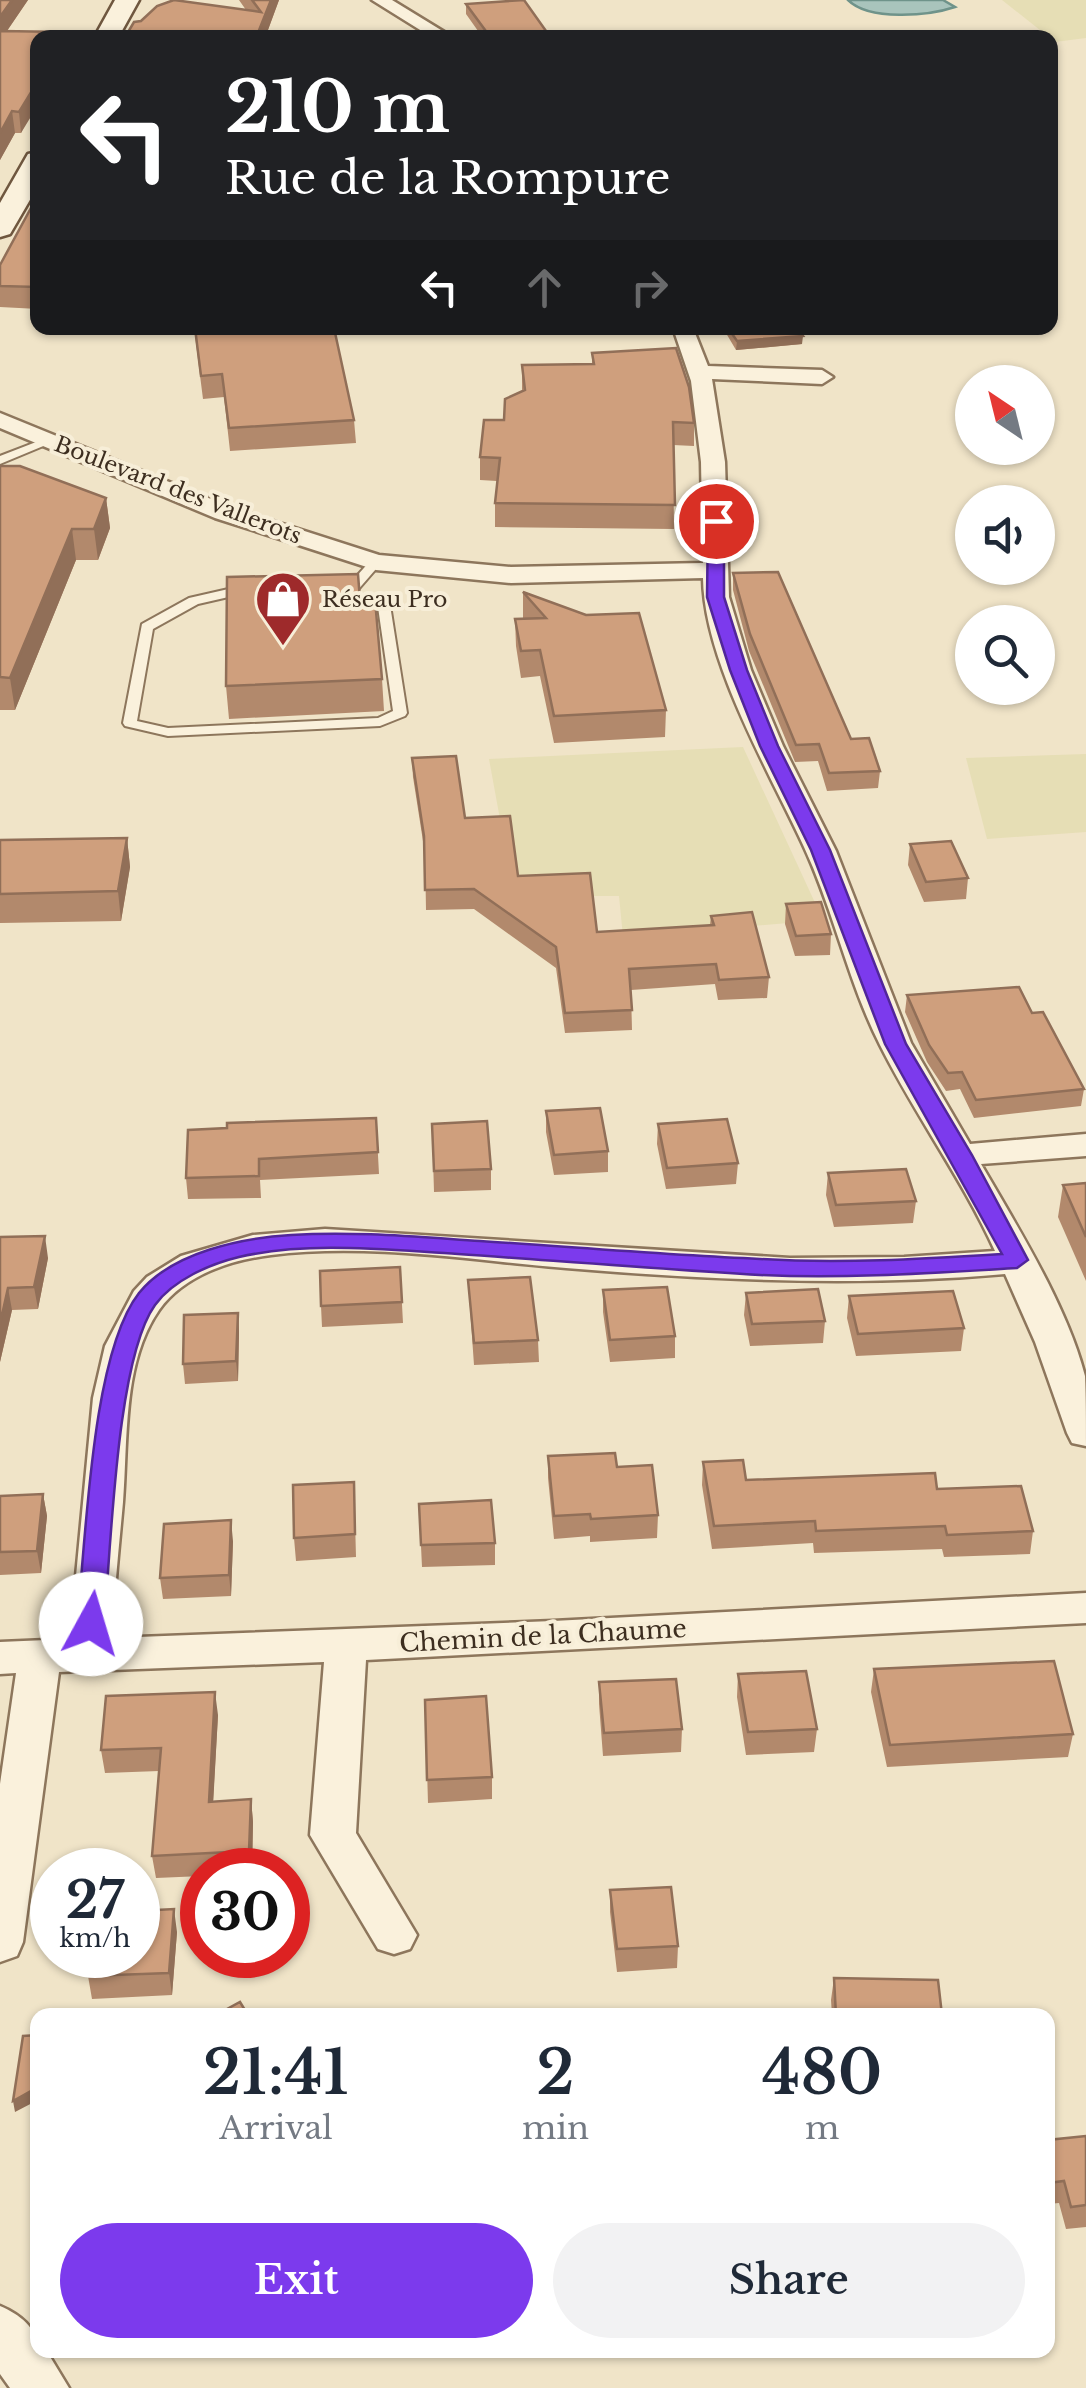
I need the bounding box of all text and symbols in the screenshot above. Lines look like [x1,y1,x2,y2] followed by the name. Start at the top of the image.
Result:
[225,64,450,151] text: 210 m
[60,70,190,200] icon: left
[225,150,671,206] text: Rue de la Rompure
[412,260,467,315] icon: left
[517,260,572,315] icon: ahead
[622,260,677,315] icon: right
[955,365,1055,465] north arrow
[955,365,1055,705] map controls
[51,430,305,550] street label: Boulevard des Vallerots
[674,479,759,564] pin
[955,485,1055,585] button: sound
[689,494,744,549] icon: arrive
[253,569,313,648] shop icon: Réseau Pro
[322,586,447,613] place label: Réseau Pro
[955,605,1055,705] button: search
[39,1572,143,1676] position arrow
[399,1613,687,1659] street label: Chemin de la Chaume
[180,1848,310,1978] speed limit sign: 30
[66,1869,124,1932] text: 27
[60,1923,130,1954] text: km/h
[203,2036,349,2110] text: 21:41
[536,2036,575,2110] text: 2
[762,2036,882,2110] text: 480
[219,2108,333,2148] text: Arrival
[522,2108,589,2148] text: min
[805,2108,839,2148] text: m
[60,2223,533,2338] button: Exit
[553,2223,1025,2338] button: Share

